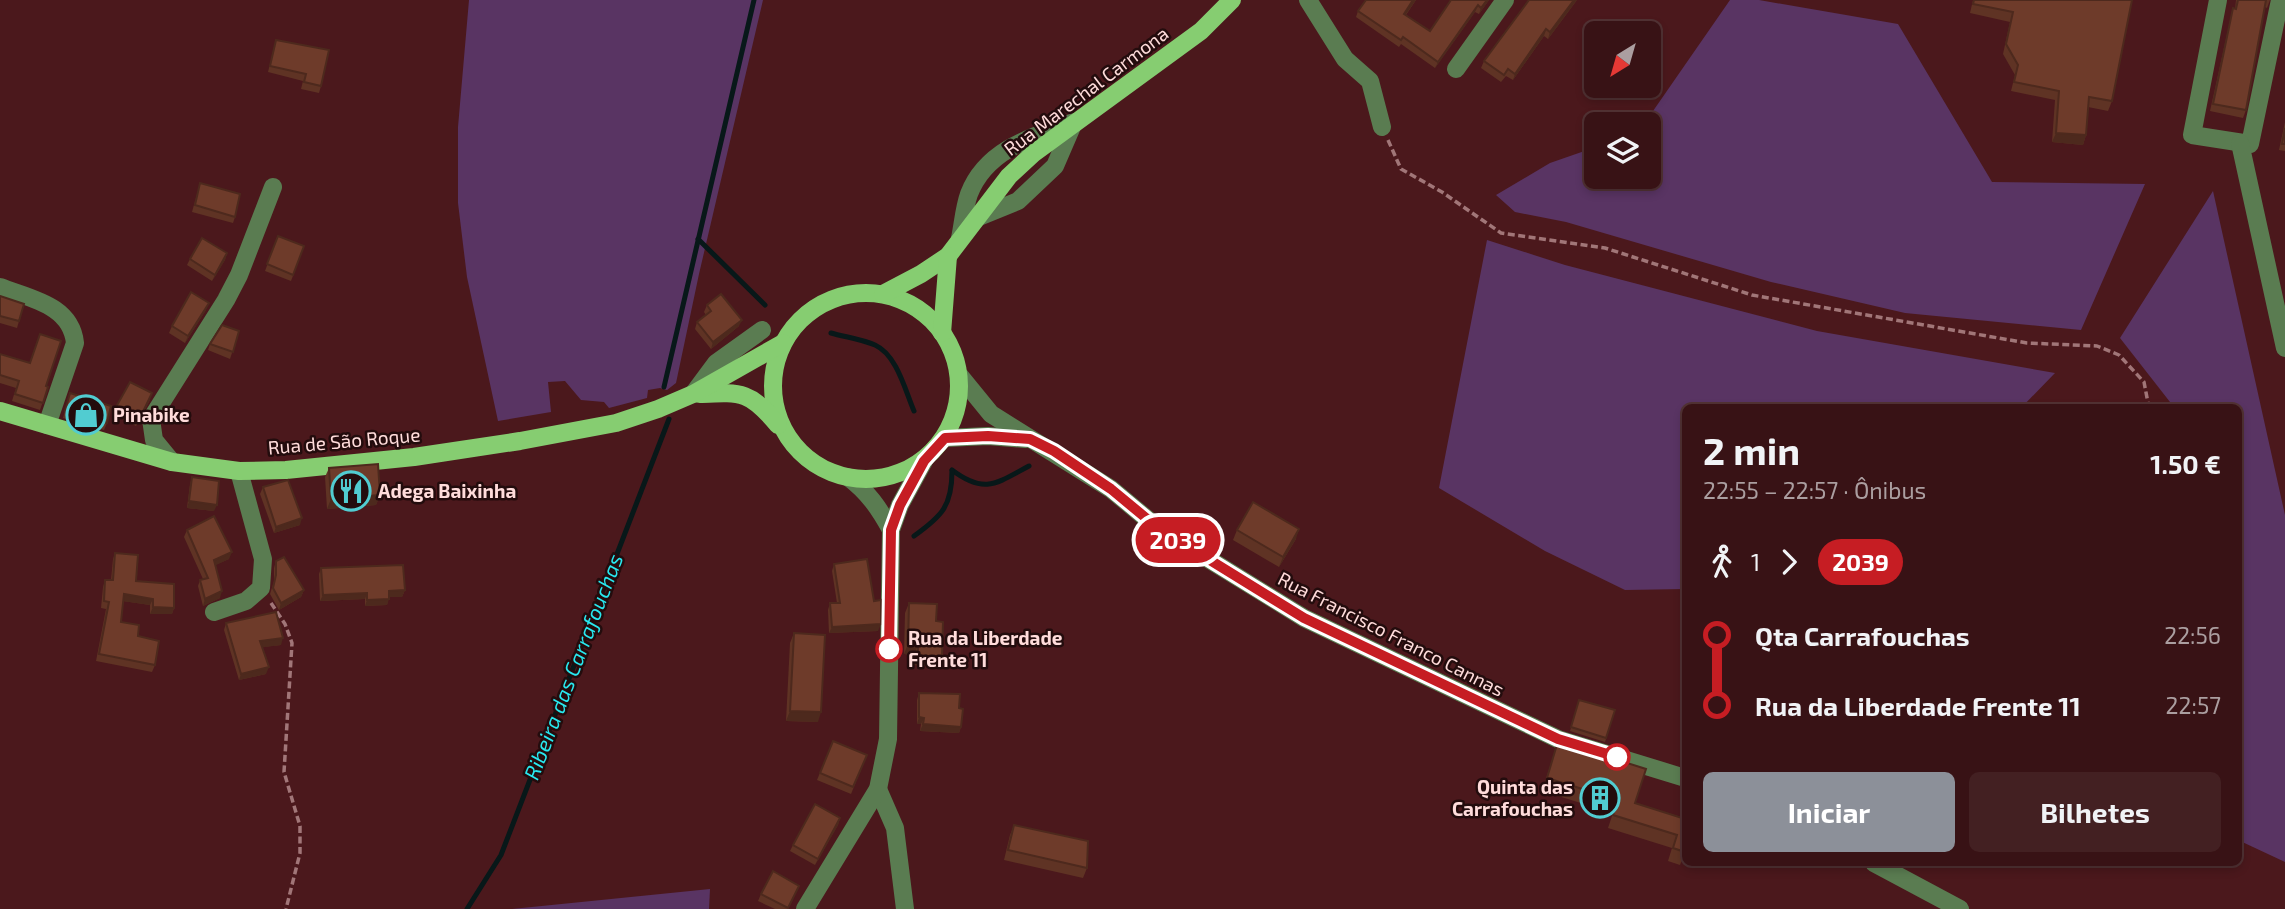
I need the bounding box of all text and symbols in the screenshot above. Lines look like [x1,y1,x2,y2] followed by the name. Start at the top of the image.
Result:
[999,21,1172,160] street label: Rua Marechal Carmona
[1584,21,1661,98] north arrow
[1584,21,1661,189] map controls
[1584,112,1661,189] button: layers
[65,394,107,436] shop icon: Pinabike
[113,403,190,426] place label: Pinabike
[267,422,421,459] street label: Rua de São Roque
[1703,427,1800,473] text: 2 min
[2150,448,2221,479] text: 1.50 €
[330,470,372,512] restaurant icon: Adega Baixinha
[1703,476,1926,504] text: 22:55 – 22:57 · Ônibus
[378,479,516,502] place label: Adega Baixinha
[1129,517,1227,563] line badge: 2039
[1150,525,1206,554] text: 2039
[1703,543,1741,581] icon: walk
[1770,543,1808,581] icon: forward
[1832,547,1889,576] text: 2039
[1751,548,1760,576] text: 1
[518,550,627,783] water label: Ribeira das Carrafouchas
[1274,566,1508,701] street label: Rua Francisco Franco Cannas
[1755,620,1970,651] text: Qta Carrafouchas
[2164,621,2221,649] text: 22:56
[908,626,1063,671] place label: Rua da Liberdade Frente 11
[876,636,902,662] marker: Rua da Liberdade Frente 11
[1755,690,2081,721] text: Rua da Liberdade Frente 11
[2166,691,2221,719] text: 22:57
[1604,744,1630,770] unlabelled marker
[1703,772,1955,852] button: Iniciar
[1969,772,2221,852] button: Bilhetes
[1452,775,1573,820] place label: Quinta das Carrafouchas
[1579,777,1621,819] building icon: Quinta das Carrafouchas

